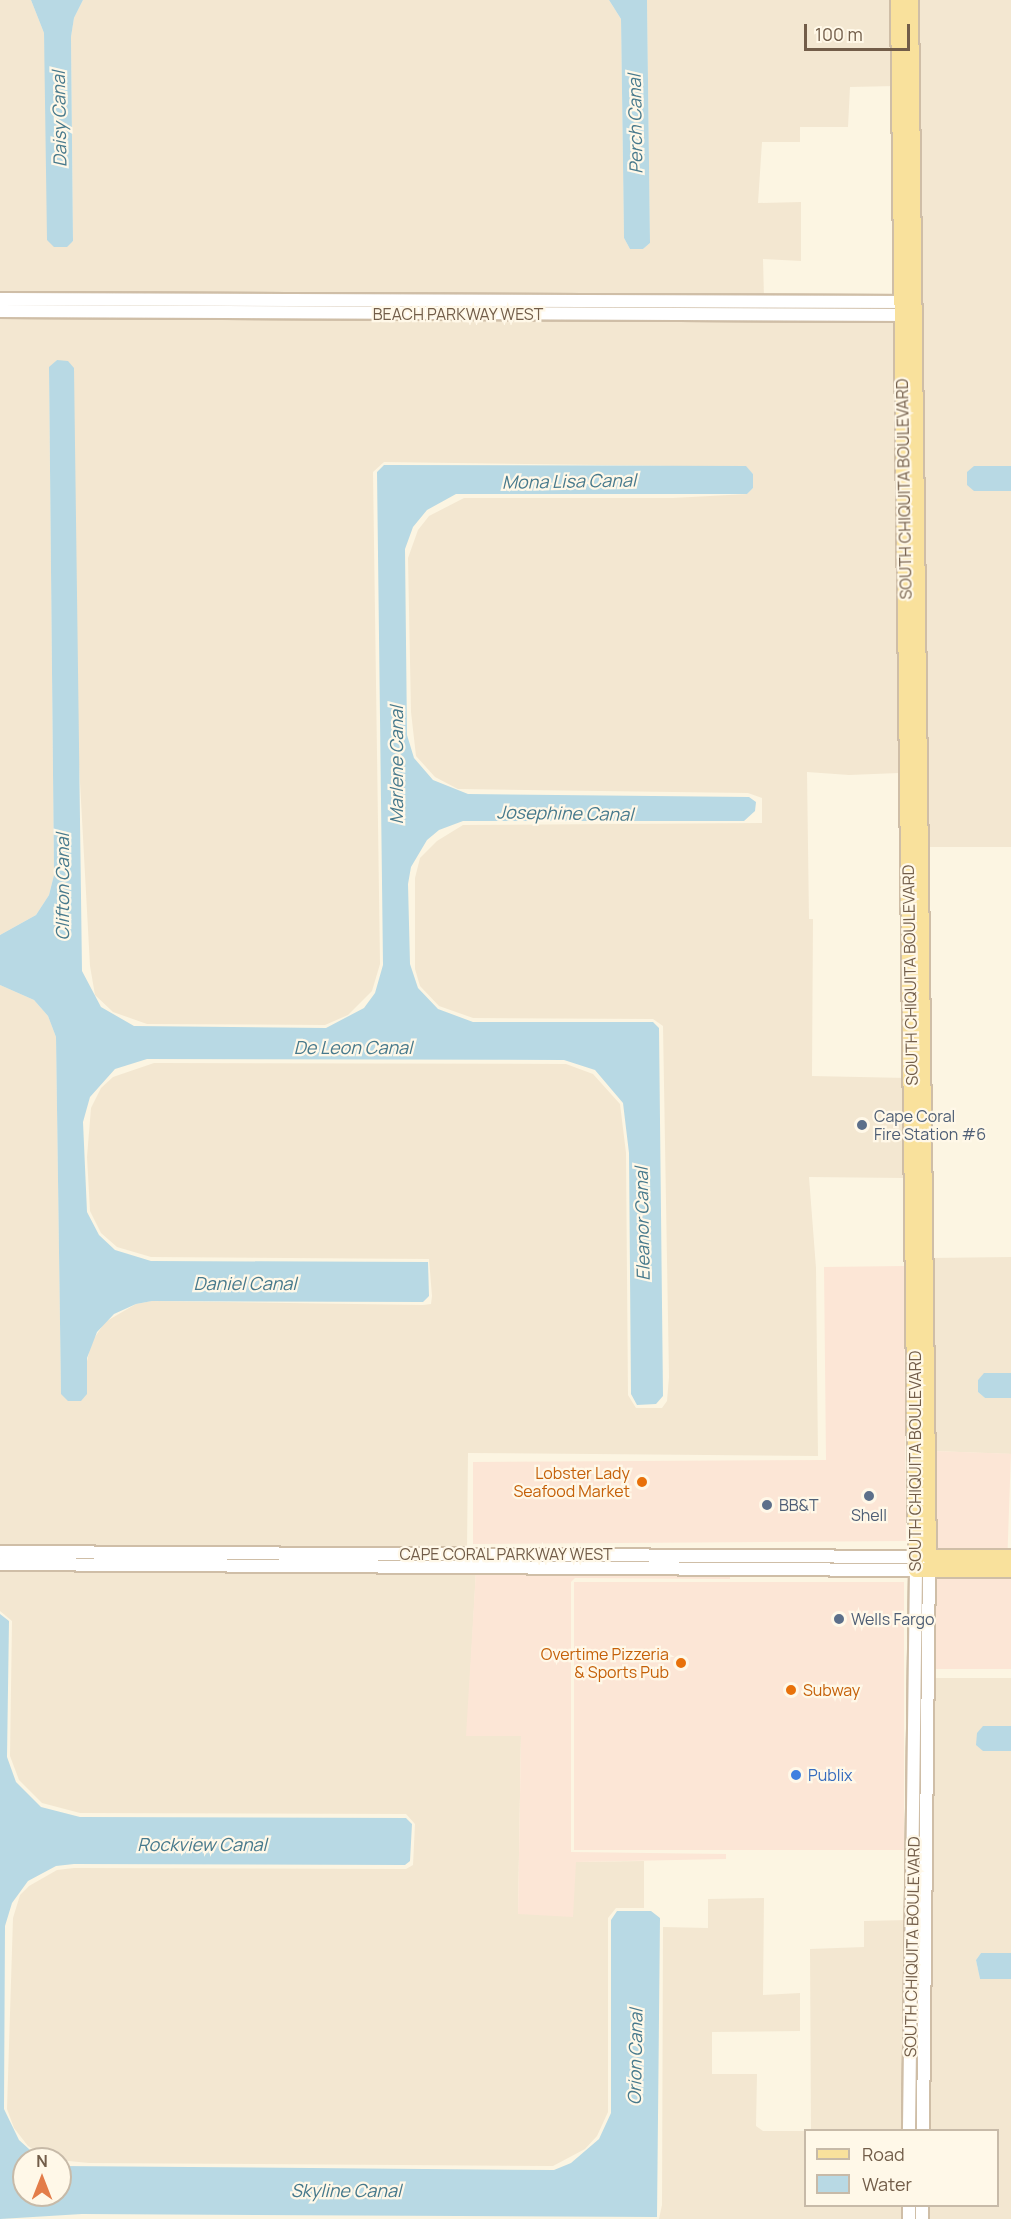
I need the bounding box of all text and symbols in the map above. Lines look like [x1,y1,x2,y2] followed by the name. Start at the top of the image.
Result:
[807,12,914,50] scale bar
[815,22,863,46] text: 100 m
[47,71,71,167] water label: Daisy Canal
[623,74,647,174] water label: Perch Canal
[372,304,544,324] street label: BEACH PARKWAY WEST
[892,378,916,600] street label: SOUTH CHIQUITA BOULEVARD
[502,469,636,493] water label: Mona Lisa Canal
[385,706,407,824] water label: Marlene Canal
[496,801,634,825] water label: Josephine Canal
[51,833,73,941] water label: Clifton Canal
[898,864,922,1086] street label: SOUTH CHIQUITA BOULEVARD
[294,1036,412,1058] water label: De Leon Canal
[874,1106,986,1144] place label: Cape Coral Fire Station #6
[855,1118,869,1132] marker: Cape Coral Fire Station #6
[630,1167,654,1281] water label: Eleanor Canal
[193,1272,297,1294] water label: Daniel Canal
[905,1350,925,1572] street label: SOUTH CHIQUITA BOULEVARD
[513,1463,630,1501] place label: Lobster Lady Seafood Market
[635,1475,649,1489] marker: Lobster Lady Seafood Market
[862,1489,876,1503] marker: Shell
[779,1495,819,1515] place label: BB&T
[760,1498,774,1512] marker: BB&T
[851,1505,887,1525] place label: Shell
[399,1544,613,1564] street label: CAPE CORAL PARKWAY WEST
[851,1609,934,1629] place label: Wells Fargo
[832,1612,846,1626] marker: Wells Fargo
[541,1644,669,1682] place label: Overtime Pizzeria & Sports Pub
[674,1656,688,1670] marker: Overtime Pizzeria & Sports Pub
[803,1680,860,1700] place label: Subway
[784,1683,798,1697] marker: Subway
[808,1765,853,1785] place label: Publix
[789,1768,803,1782] marker: Publix
[137,1833,267,1855] water label: Rockview Canal
[900,1836,924,2058] street label: SOUTH CHIQUITA BOULEVARD
[623,2009,647,2105] water label: Orion Canal
[804,2129,999,2207] legend
[862,2142,905,2166] text: Road
[12,2147,72,2207] north arrow
[36,2150,48,2172] text: N
[862,2172,912,2196] text: Water
[291,2179,401,2201] water label: Skyline Canal

